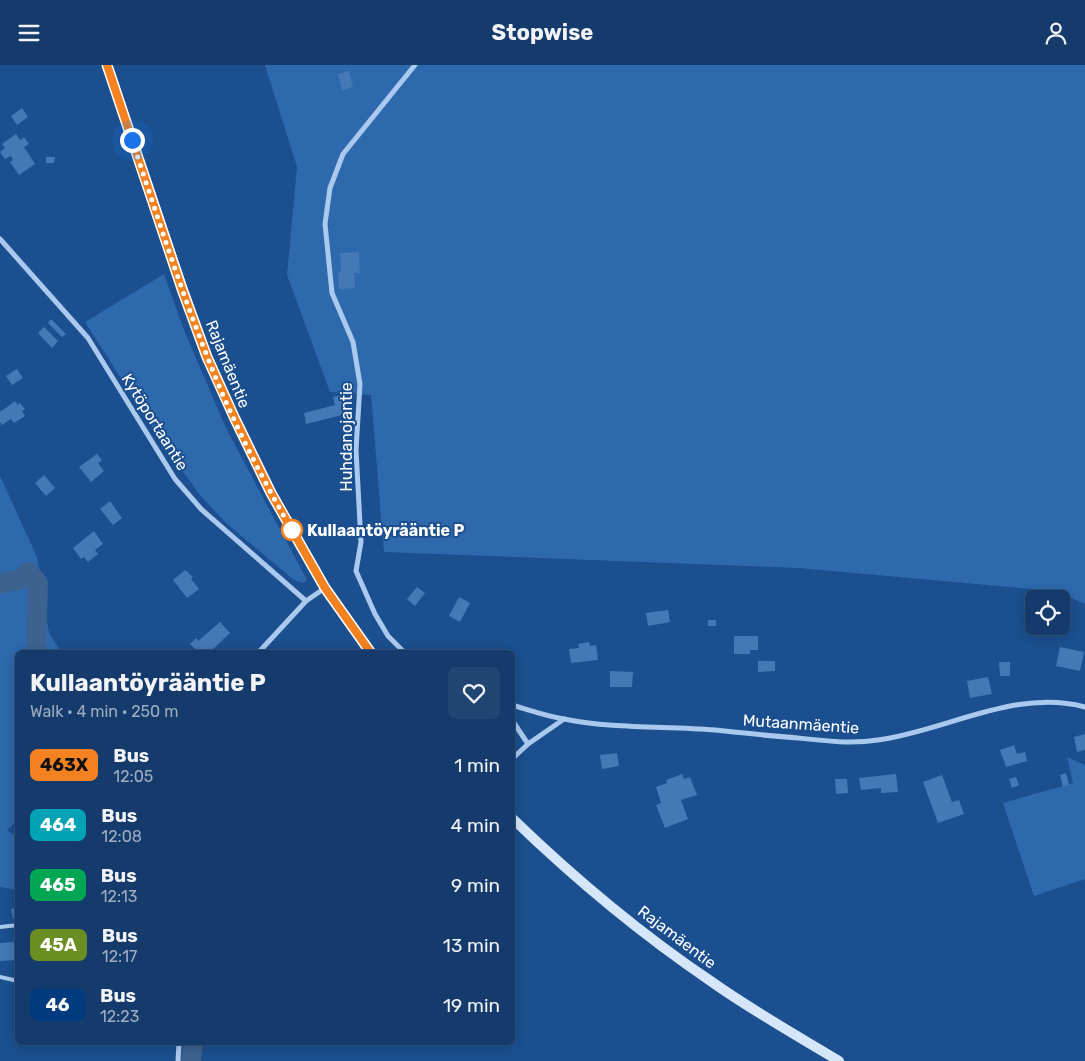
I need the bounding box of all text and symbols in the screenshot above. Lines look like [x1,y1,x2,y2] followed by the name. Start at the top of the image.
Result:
[15,19,43,47] icon: menu
[492,19,593,46] text: Stopwise
[1042,19,1070,47] icon: person
[120,128,145,153] your location
[202,317,254,411] street label: Rajamäentie
[118,370,192,474] street label: Kytöportaantie
[337,382,356,492] street label: Huhdanojantie
[281,519,303,541] marker: Kullaantöyrääntie P
[307,521,464,540] place label: Kullaantöyrääntie P
[1025,590,1070,635] map controls
[1025,590,1070,635] button: locate
[448,667,500,719] button: heart
[30,669,266,697] text: Kullaantöyrääntie P
[30,702,178,721] text: Walk · 4 min · 250 m
[742,710,860,738] street label: Mutaanmäentie
[113,744,149,767] text: Bus
[40,754,88,776] text: 463X
[454,754,500,777] text: 1 min
[113,767,153,786] text: 12:05
[101,804,137,827] text: Bus
[40,814,76,836] text: 464
[451,814,500,837] text: 4 min
[101,827,142,846] text: 12:08
[101,864,137,887] text: Bus
[40,874,76,896] text: 465
[451,874,500,897] text: 9 min
[101,887,137,906] text: 12:13
[634,901,720,973] street label: Rajamäentie
[102,924,138,947] text: Bus
[40,934,77,956] text: 45A
[443,934,500,957] text: 13 min
[102,947,137,966] text: 12:17
[100,984,136,1007] text: Bus
[45,994,70,1016] text: 46
[443,994,500,1017] text: 19 min
[100,1007,139,1026] text: 12:23

